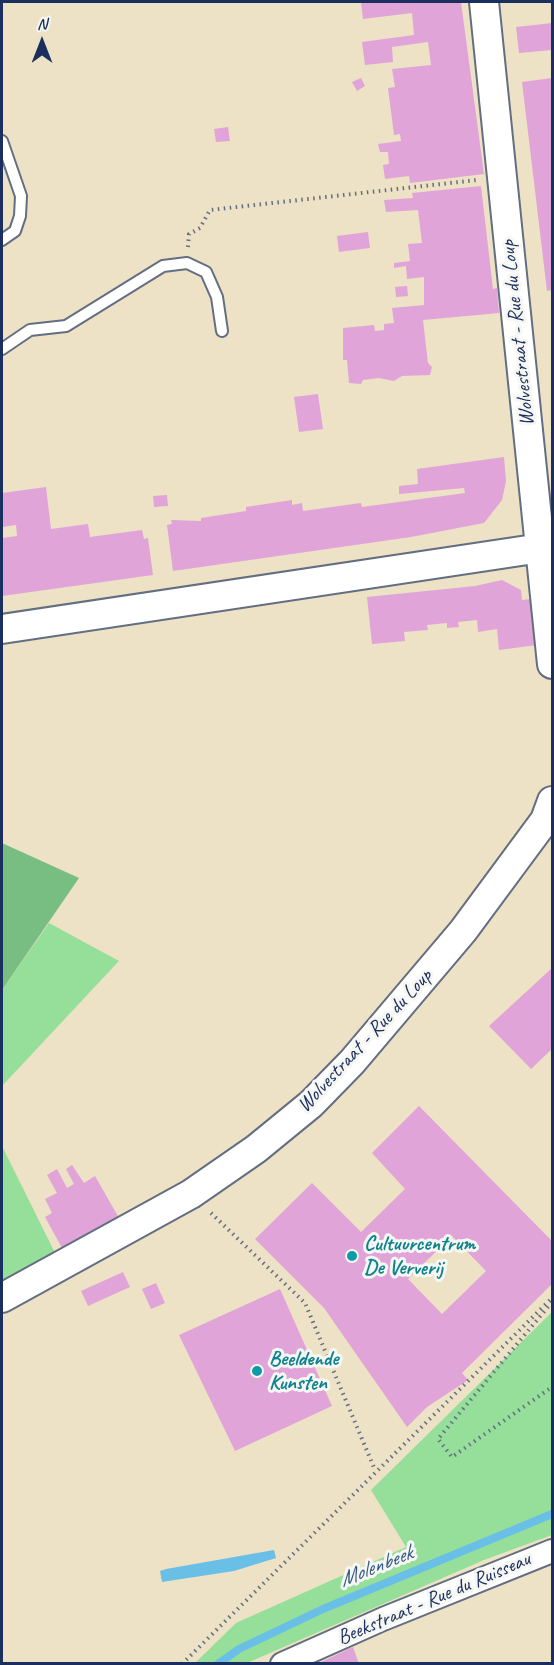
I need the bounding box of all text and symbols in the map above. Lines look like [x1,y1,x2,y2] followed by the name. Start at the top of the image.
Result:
[12,12,72,72] north arrow
[37,14,47,34] text: N
[496,239,540,427] street label: Wolvestraat - Rue du Loup
[292,964,438,1118] street label: Wolvestraat - Rue du Loup
[364,1231,475,1281] place label: Cultuurcentrum De Ververij
[345,1249,359,1263] marker: Cultuurcentrum De Ververij
[269,1346,338,1396] place label: Beeldende Kunsten
[250,1364,264,1378] marker: Beeldende Kunsten
[336,1540,416,1594] water label: Molenbeek
[334,1547,534,1651] street label: Beekstraat - Rue du Ruisseau

